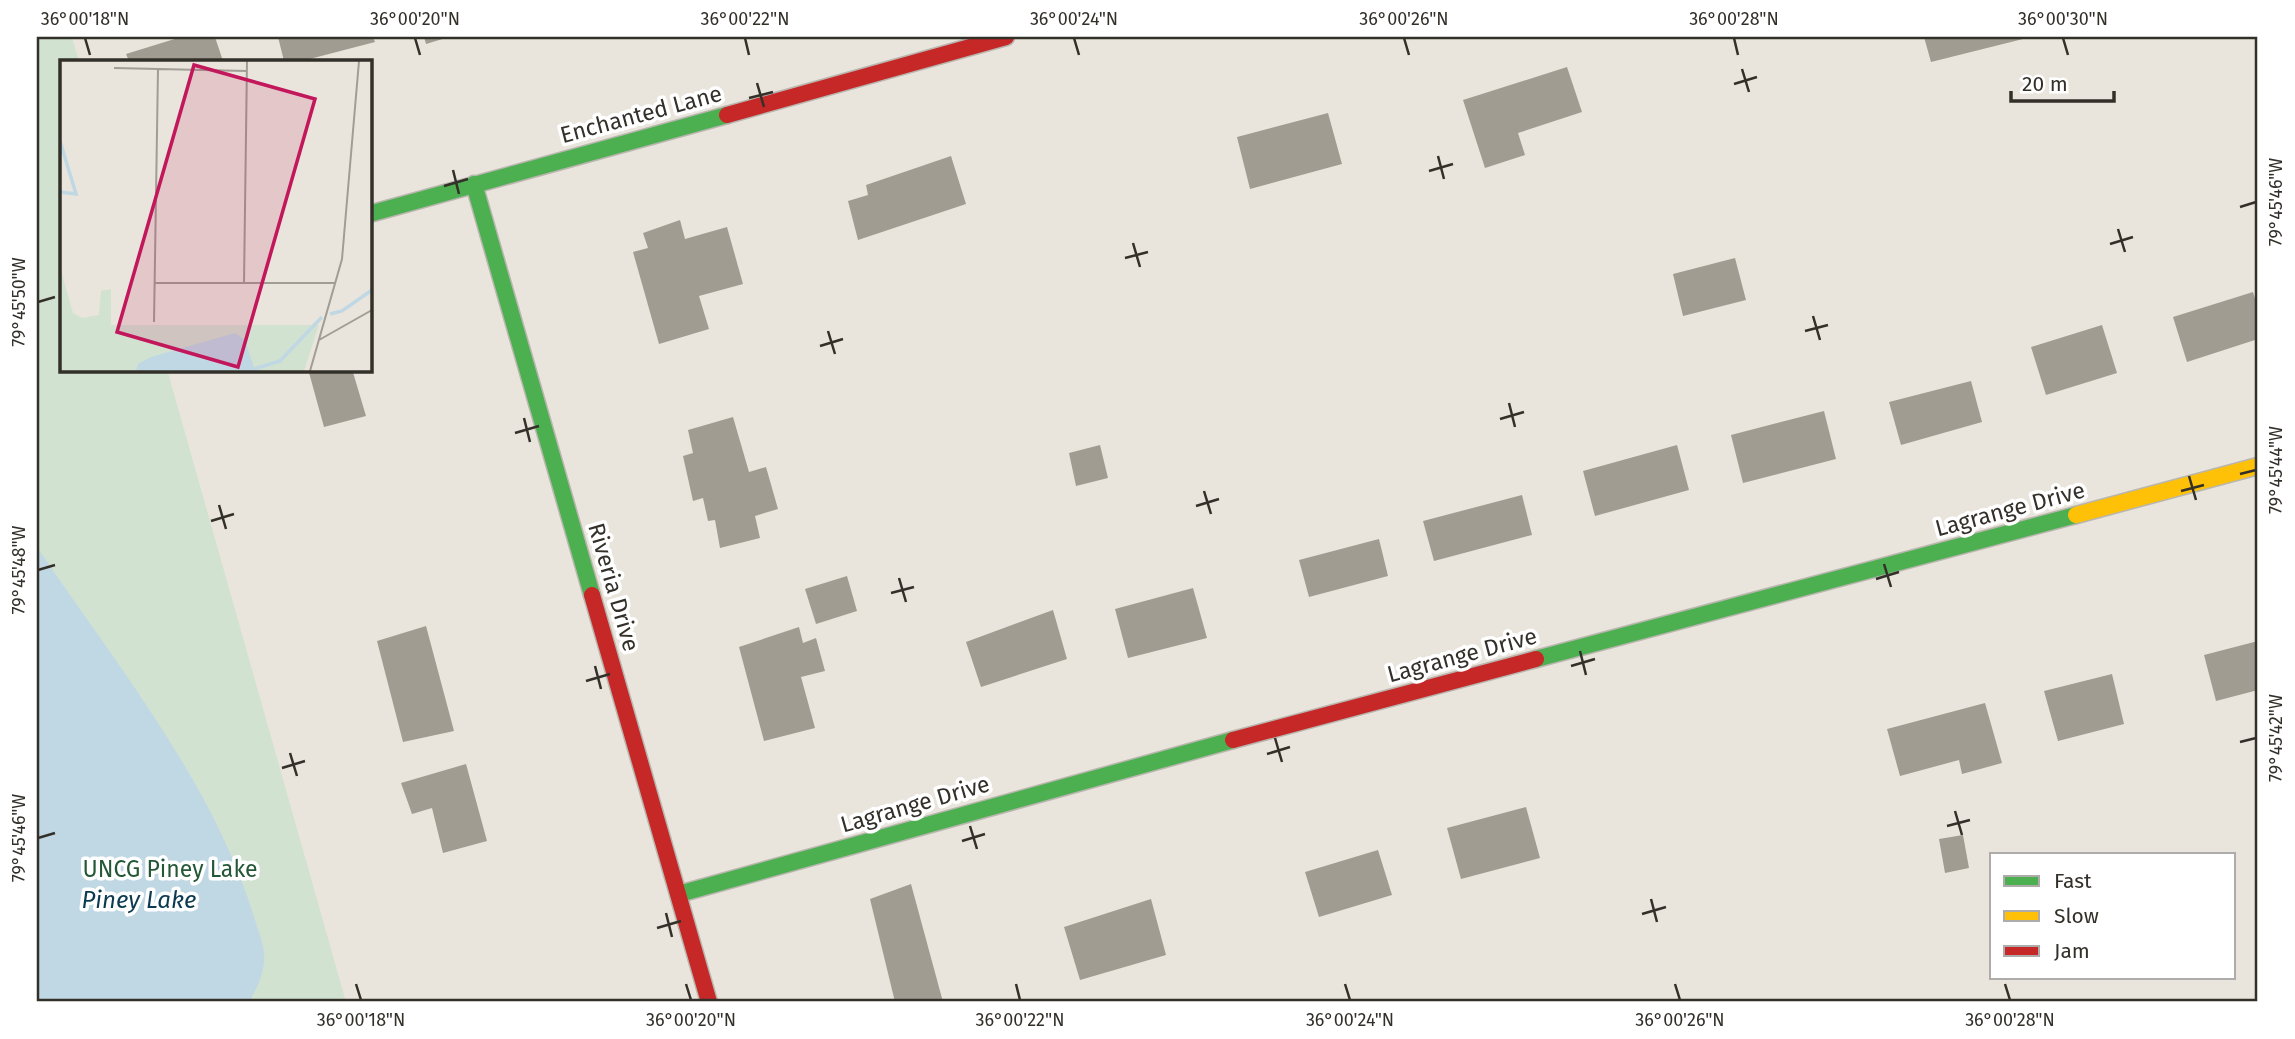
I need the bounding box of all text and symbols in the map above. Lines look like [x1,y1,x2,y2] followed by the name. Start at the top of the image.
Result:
[41,8,129,30] text: 36°00'18"N
[370,8,460,30] text: 36°00'20"N
[701,8,789,30] text: 36°00'22"N
[1030,8,1118,30] text: 36°00'24"N
[1359,8,1449,30] text: 36°00'26"N
[1689,8,1779,30] text: 36°00'28"N
[2018,8,2108,30] text: 36°00'30"N
[60,60,371,371] inset map
[2011,60,2115,104] scale bar
[2022,71,2068,97] text: 20 m
[557,79,725,149] street label: Enchanted Lane
[2265,158,2287,246] text: 79°45'46"W
[8,257,30,347] text: 79°45'50"W
[2265,426,2287,514] text: 79°45'44"W
[1932,476,2088,542] street label: Lagrange Drive
[582,520,646,654] street label: Riveria Drive
[8,525,30,614] text: 79°45'48"W
[1384,622,1540,688] street label: Lagrange Drive
[2265,694,2287,782] text: 79°45'42"W
[837,769,993,839] street label: Lagrange Drive
[8,794,30,882] text: 79°45'46"W
[1990,853,2236,979] legend
[83,855,257,883] park label: UNCG Piney Lake
[2054,868,2092,894] text: Fast
[82,886,196,914] water label: Piney Lake
[2054,903,2099,929] text: Slow
[2054,938,2090,964] text: Jam
[317,1009,405,1031] text: 36°00'18"N
[646,1009,736,1031] text: 36°00'20"N
[976,1009,1064,1031] text: 36°00'22"N
[1306,1009,1394,1031] text: 36°00'24"N
[1635,1009,1725,1031] text: 36°00'26"N
[1965,1009,2055,1031] text: 36°00'28"N

